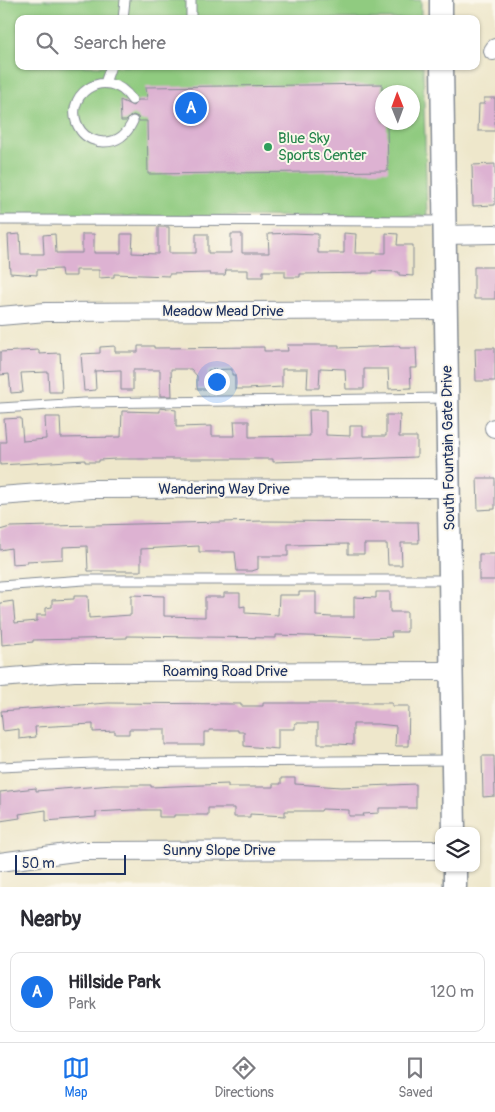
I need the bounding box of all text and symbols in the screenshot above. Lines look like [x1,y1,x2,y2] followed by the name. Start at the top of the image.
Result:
[15,15,480,70] search box
[33,29,61,57] icon: search
[73,31,166,55] text: Search here
[375,85,420,130] north arrow
[175,89,207,127] pin: A
[278,129,367,165] place label: Blue Sky Sports Center
[262,141,274,153] marker: Blue Sky Sports Center
[162,302,284,321] street label: Meadow Mead Drive
[438,365,459,531] street label: South Fountain Gate Drive
[204,369,230,395] your location
[158,480,290,499] street label: Wandering Way Drive
[162,662,288,681] street label: Roaming Road Drive
[435,827,480,872] map controls
[435,827,480,872] button: layers
[163,841,276,860] street label: Sunny Slope Drive
[15,852,126,875] scale bar
[22,855,55,872] text: 50 m
[20,906,81,933] text: Nearby
[68,970,161,994] text: Hillside Park
[32,982,42,1002] text: A
[430,982,474,1002] text: 120 m
[68,994,96,1014] text: Park
[62,1054,90,1101] tab: Map
[214,1054,274,1101] tab: Directions
[398,1054,433,1101] tab: Saved

